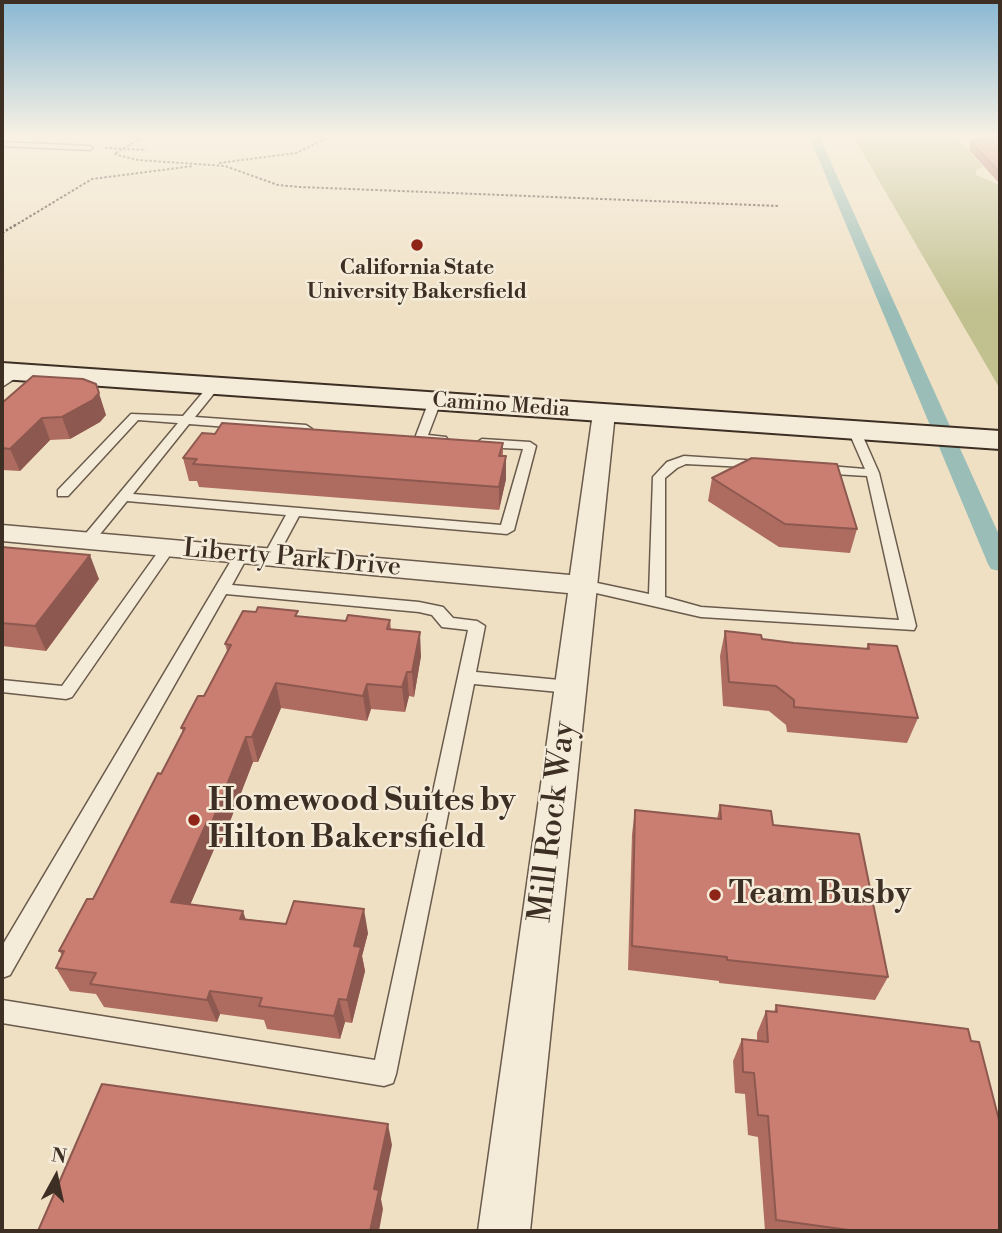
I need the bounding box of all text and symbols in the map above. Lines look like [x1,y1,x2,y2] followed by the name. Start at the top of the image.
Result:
[409,237,425,253] marker: California State University Bakersfield
[307,256,527,306] place label: California State University Bakersfield
[431,389,571,423] street label: Camino Media
[182,534,402,584] street label: Liberty Park Drive
[523,719,585,925] street label: Mill Rock Way
[208,783,516,858] place label: Homewood Suites by Hilton Bakersfield
[186,812,202,828] marker: Homewood Suites by Hilton Bakersfield
[729,876,911,914] place label: Team Busby
[707,887,723,903] marker: Team Busby
[21,1142,91,1212] north arrow
[50,1143,68,1169] text: N

